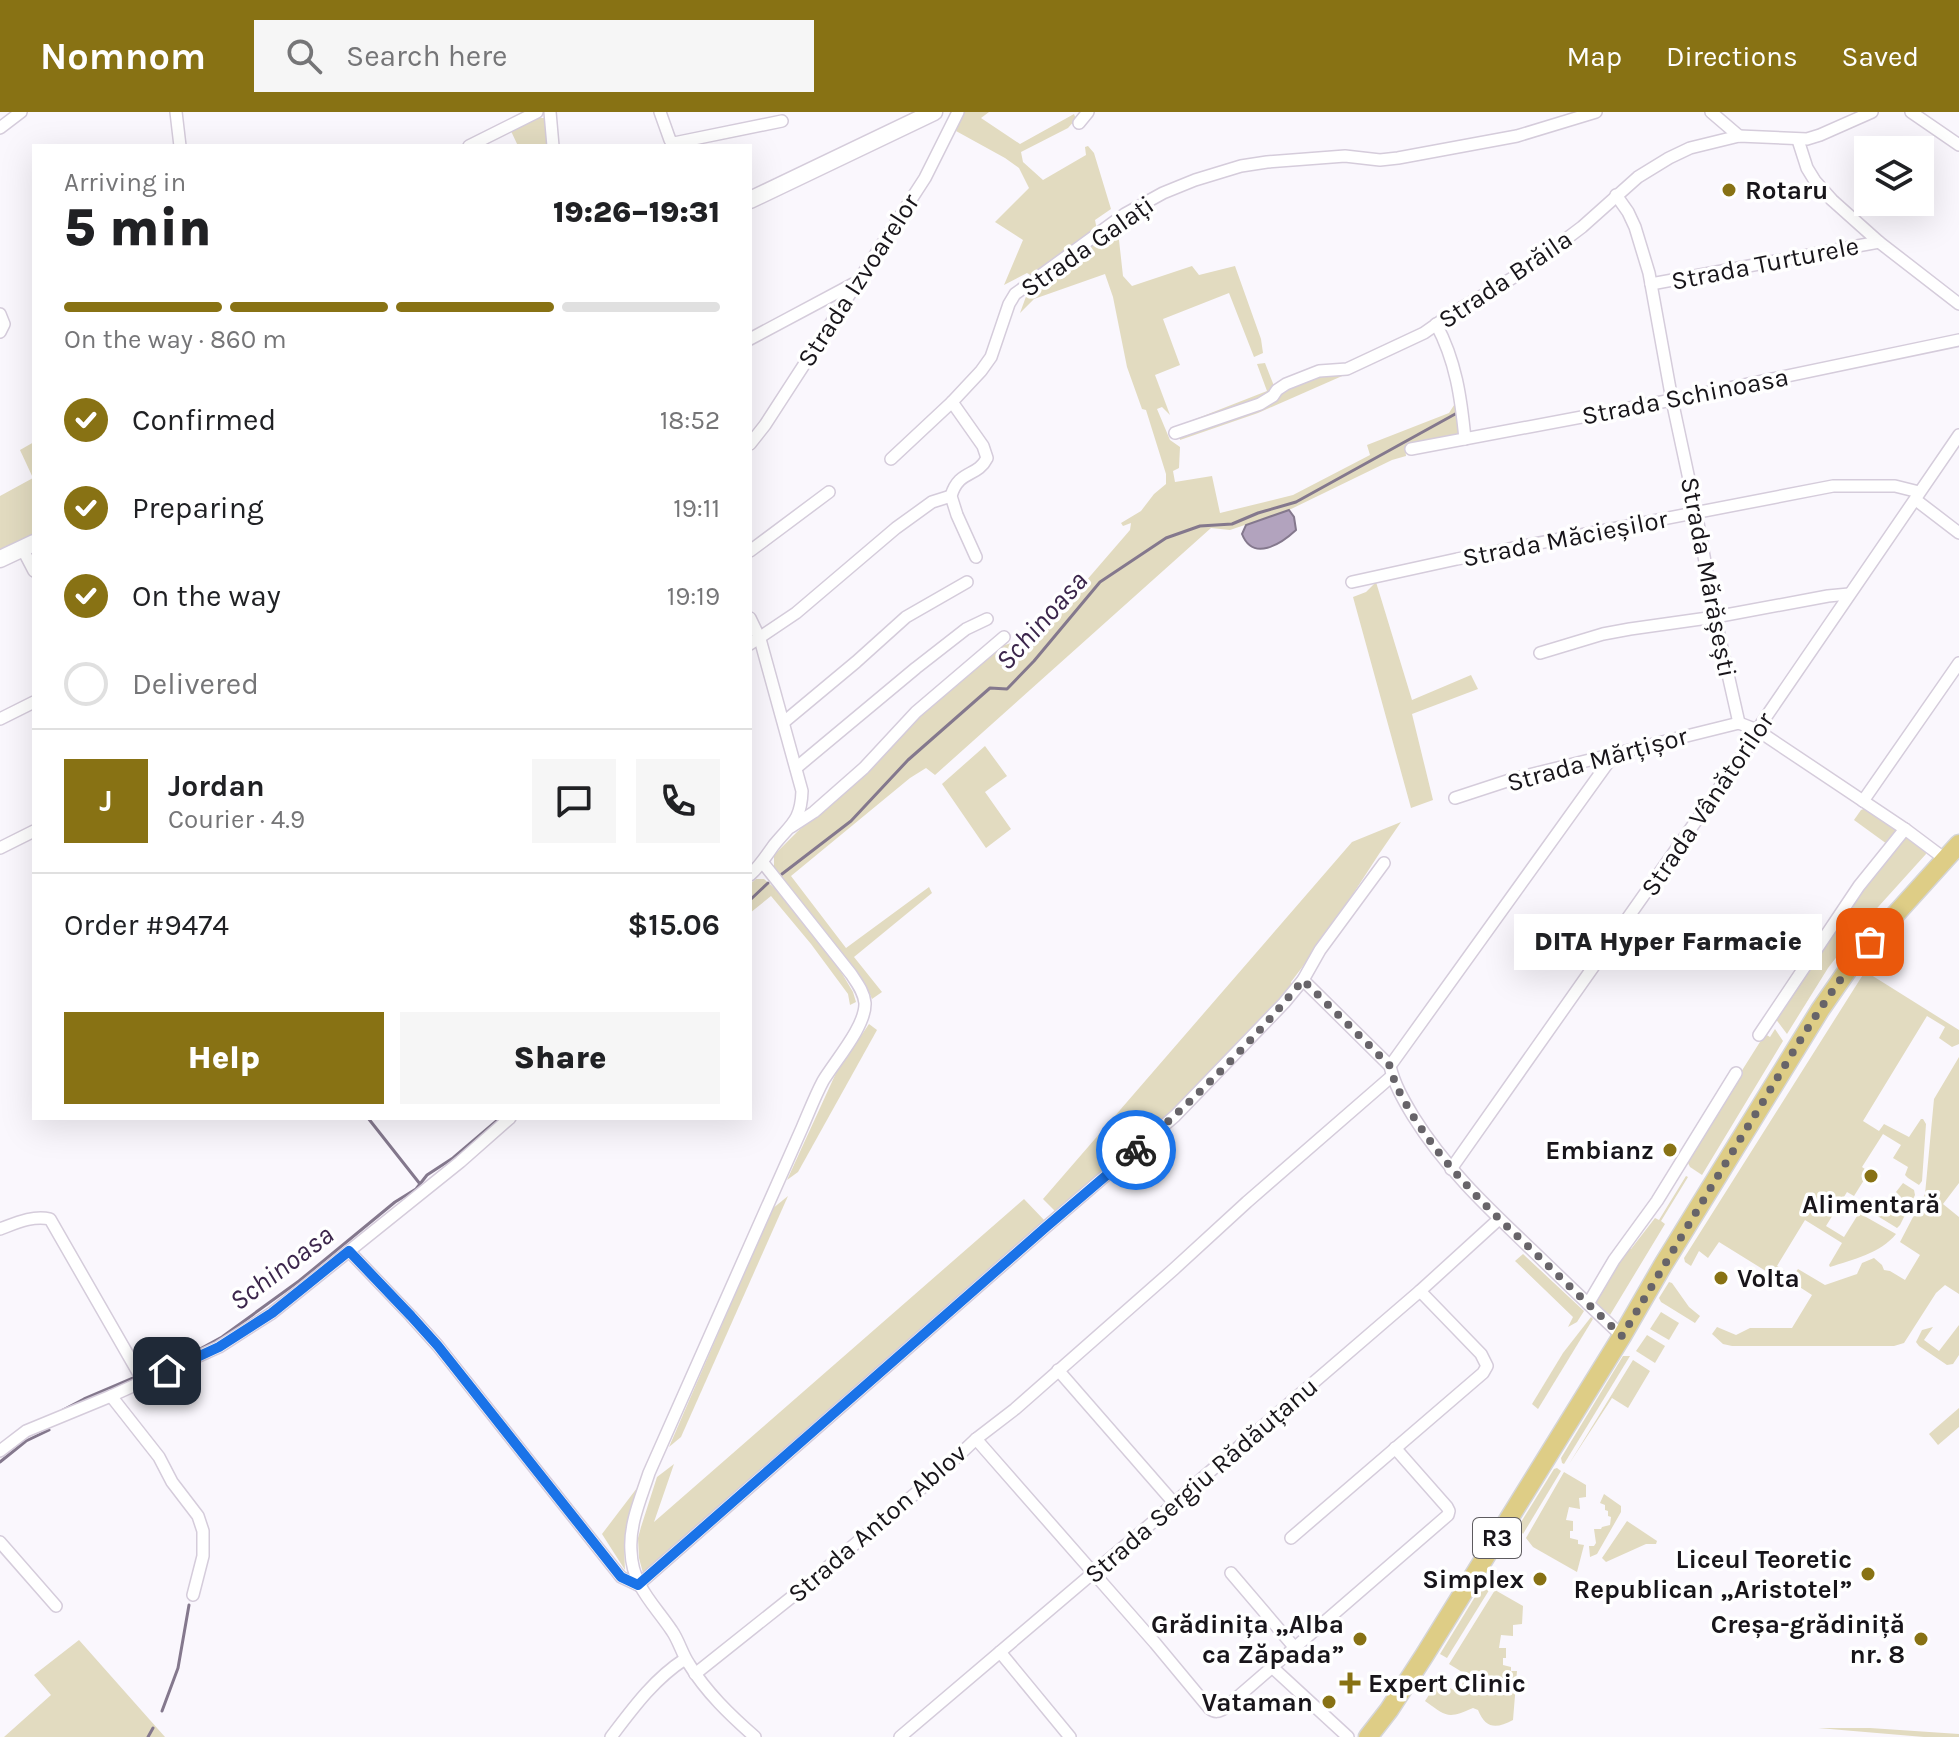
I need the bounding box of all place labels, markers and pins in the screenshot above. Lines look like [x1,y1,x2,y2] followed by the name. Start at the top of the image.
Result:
[1745,175,1828,206] place label: Rotaru
[1720,181,1738,199] marker: Rotaru
[1836,908,1904,976] pin
[1514,914,1822,970] callout: DITA Hyper Farmacie
[1545,1135,1654,1166] place label: Embianz
[1661,1141,1679,1159] marker: Embianz
[1862,1167,1880,1185] marker: Alimentară
[1802,1189,1940,1220] place label: Alimentară
[1737,1263,1800,1294] place label: Volta
[1712,1269,1730,1287] marker: Volta
[133,1337,201,1405] pin
[1574,1544,1852,1605] place label: Liceul Teoretic Republican „Aristotel”
[1422,1564,1524,1595] place label: Simplex
[1859,1565,1877,1583] marker: Liceul Teoretic Republican „Aristotel”
[1531,1570,1549,1588] marker: Simplex
[1151,1609,1344,1670] place label: Grădinița „Alba ca Zăpada”
[1711,1609,1905,1670] place label: Creșa-grădiniță nr. 8
[1351,1630,1369,1648] marker: Grădinița „Alba ca Zăpada”
[1912,1630,1930,1648] marker: Creșa-grădiniță nr. 8
[1368,1668,1526,1699] place label: Expert Clinic
[1339,1672,1361,1694] marker: Expert Clinic
[1202,1687,1313,1718] place label: Vataman
[1320,1693,1338,1711] marker: Vataman

